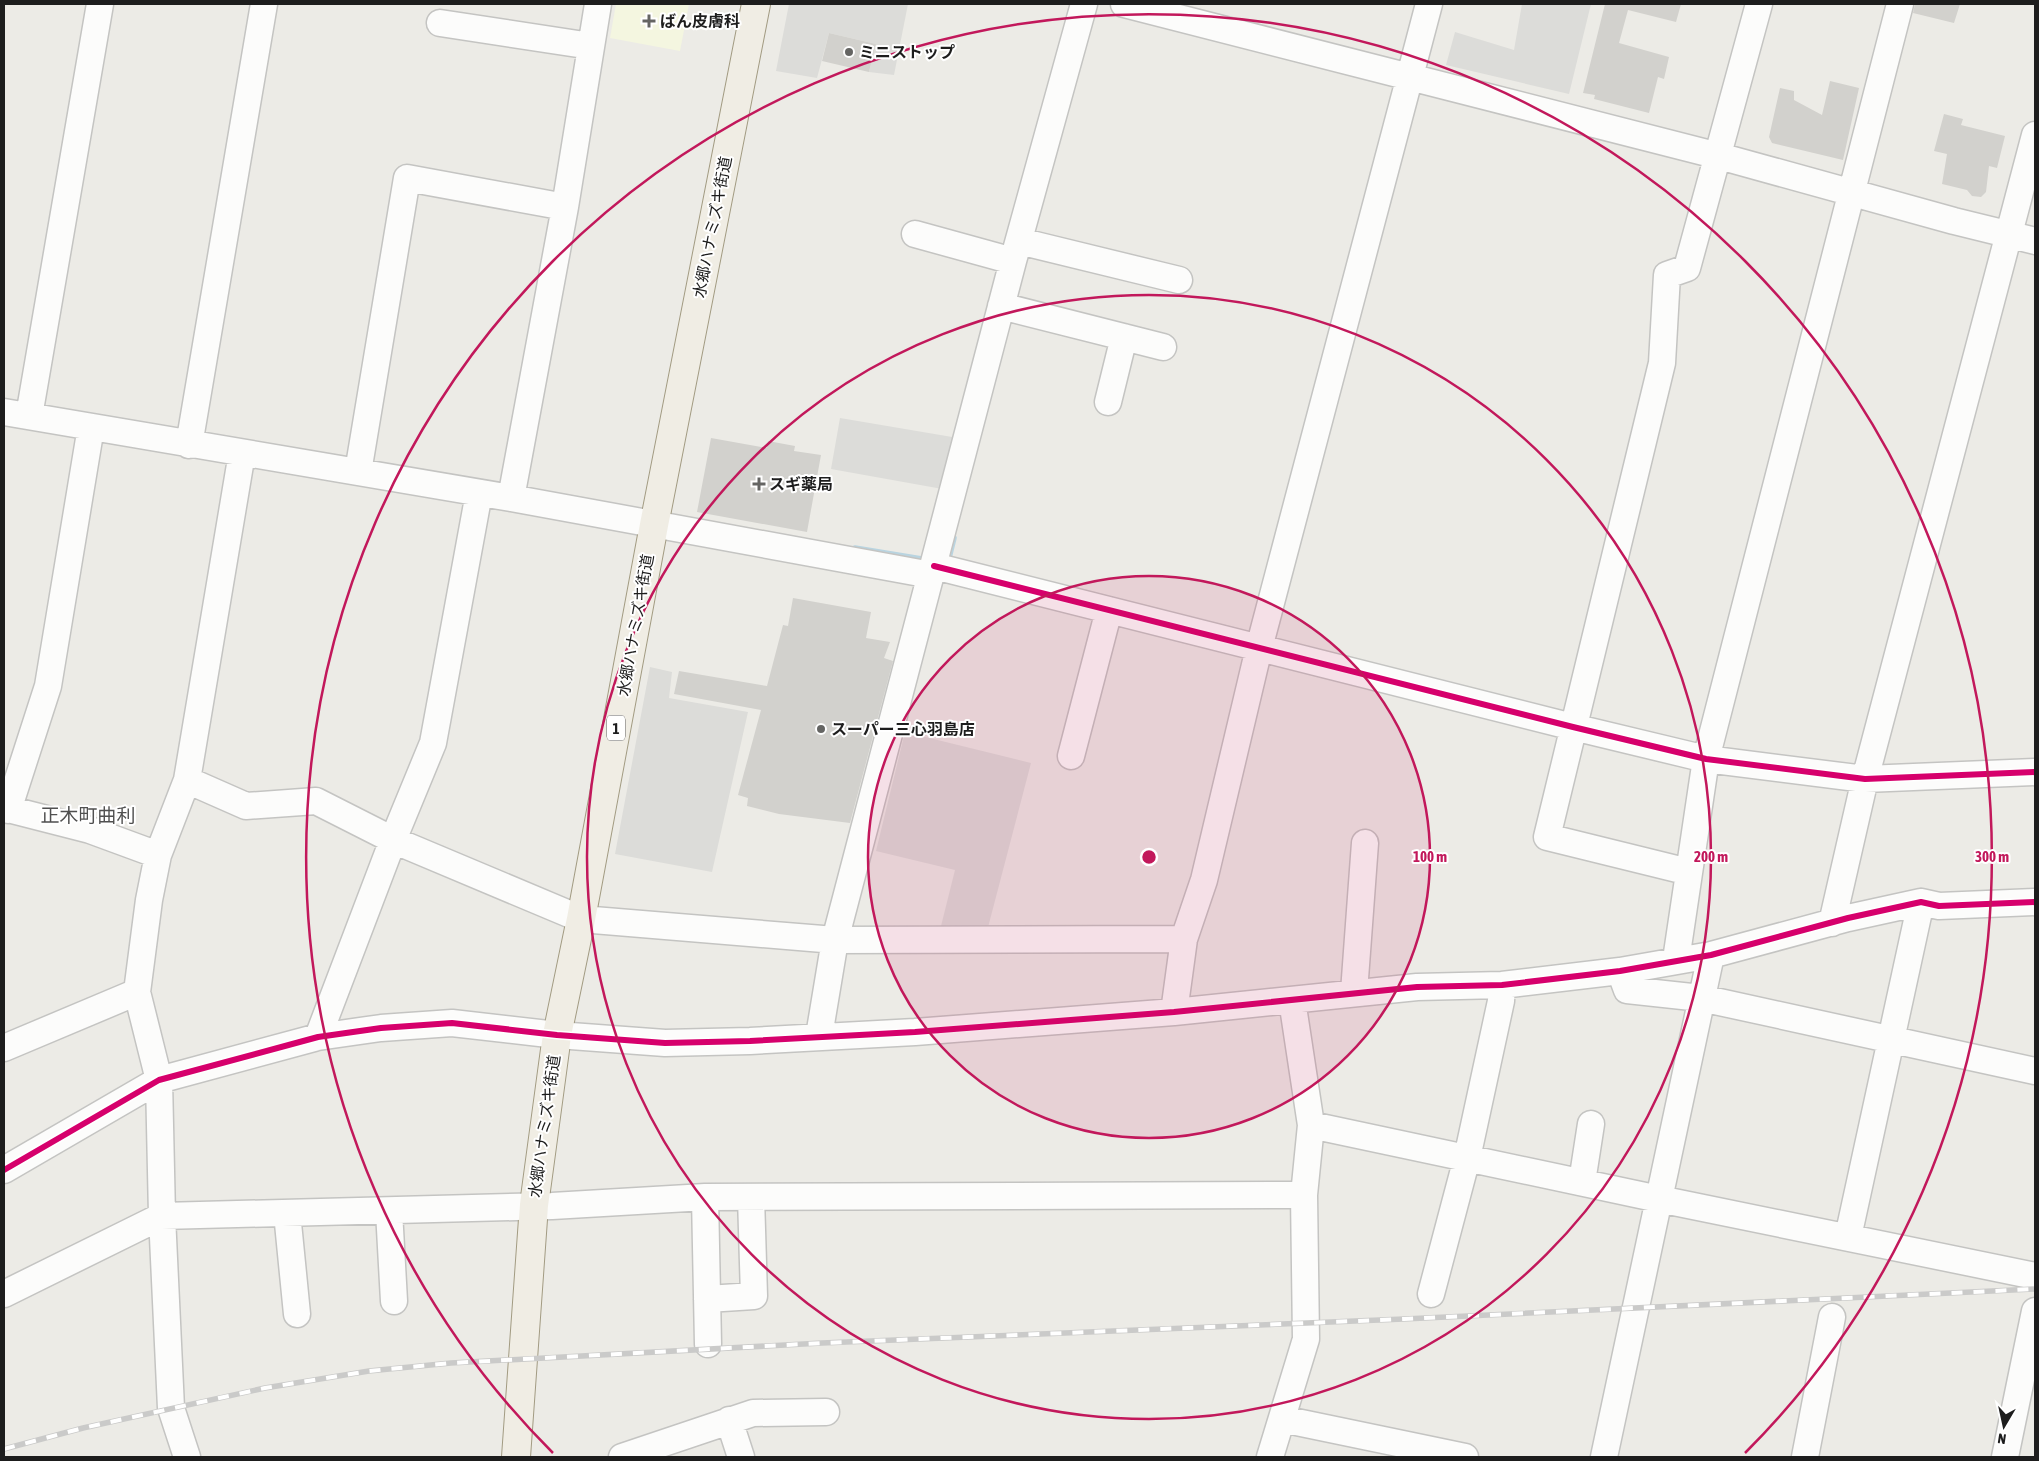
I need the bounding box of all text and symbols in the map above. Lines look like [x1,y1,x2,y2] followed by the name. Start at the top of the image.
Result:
[660,12,740,30] place label: ばん皮膚科
[642,14,656,28] marker: ばん皮膚科
[859,43,955,61] place label: ミニストップ
[843,46,855,58] marker: ミニストップ
[689,155,735,299] street label: 水郷ハナミズキ街道
[769,475,833,493] place label: スギ薬局
[753,478,765,490] marker: スギ薬局
[614,553,656,697] street label: 水郷ハナミズキ街道
[607,716,625,740] road number: 1
[831,720,975,738] place label: スーパー三心羽島店
[815,723,827,735] marker: スーパー三心羽島店
[40,804,136,826] district label: 正木町曲利
[1140,848,1158,866] centre of rings
[1413,848,1447,865] text: 100 m
[1694,848,1728,865] text: 200 m
[1975,848,2009,865] text: 300 m
[525,1053,563,1199] street label: 水郷ハナミズキ街道
[1979,1401,2029,1451] north arrow
[1997,1430,2007,1447] text: N

